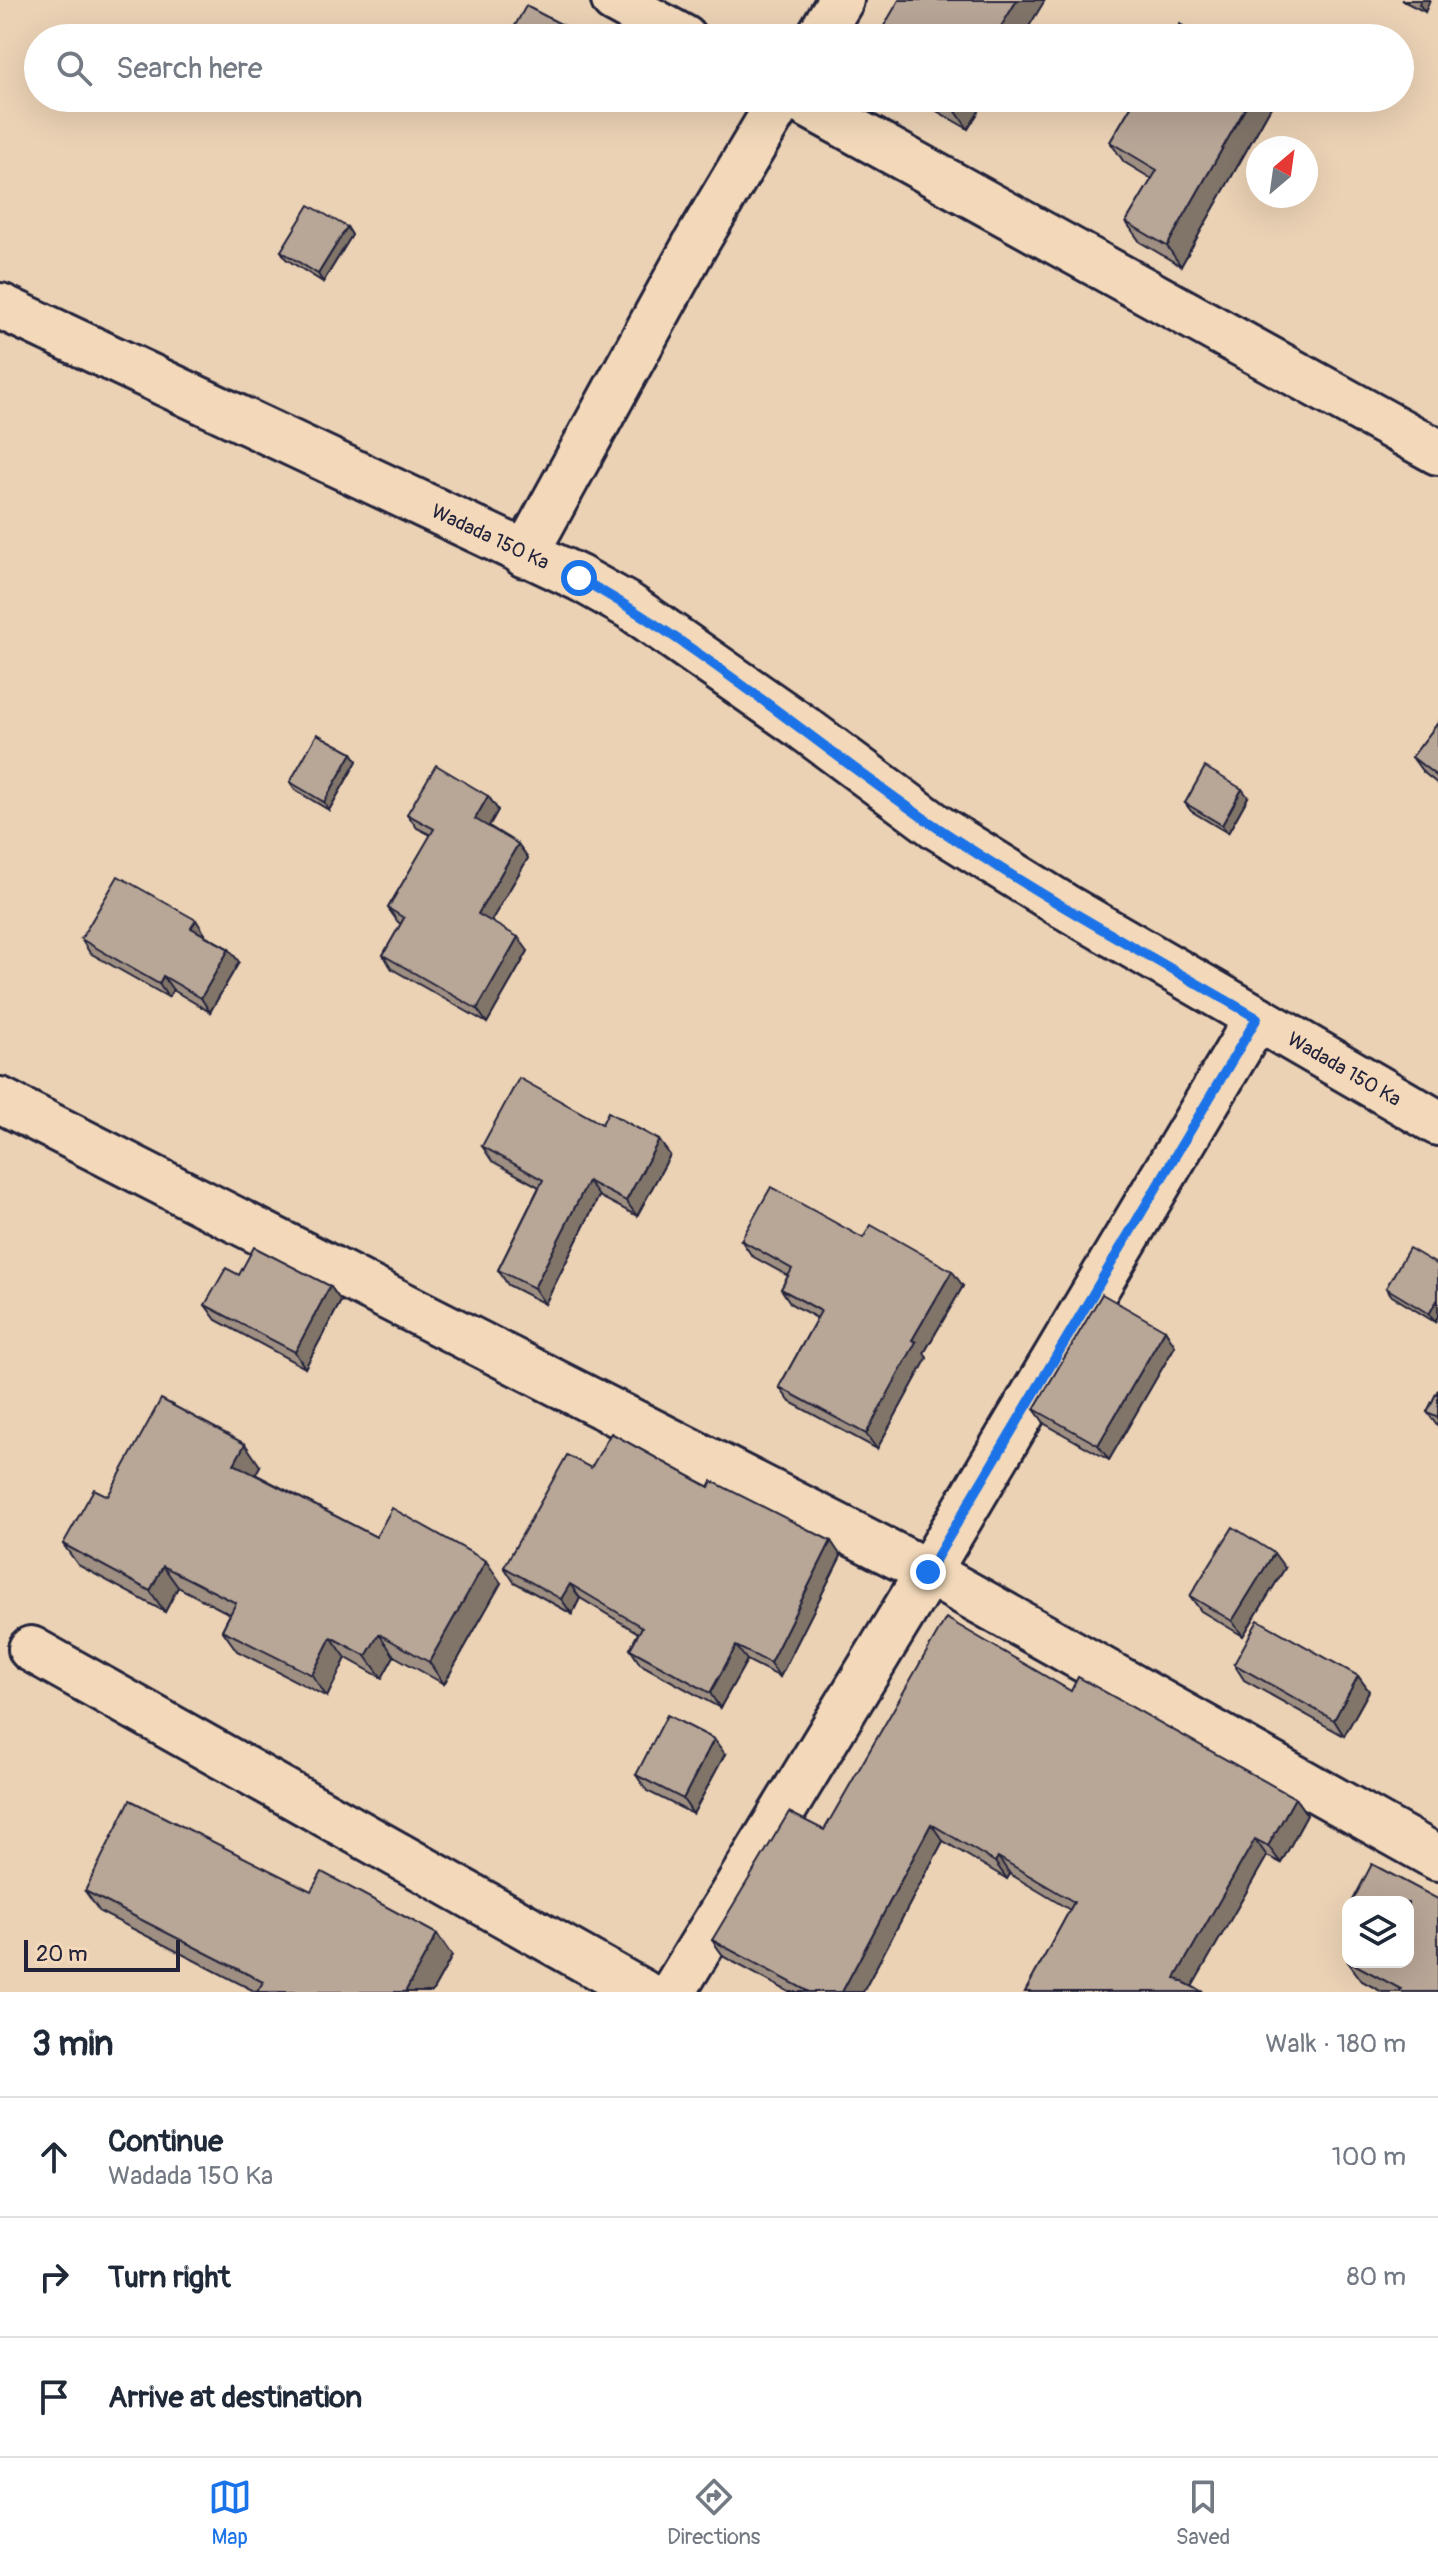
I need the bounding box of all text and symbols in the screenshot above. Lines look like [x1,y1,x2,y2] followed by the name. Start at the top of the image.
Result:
[24,24,1414,112] search box
[52,46,96,90] icon: search
[116,50,263,87] text: Search here
[1246,136,1318,208] north arrow
[428,499,553,575] street label: Wadada 150 Ka
[561,560,597,596] route start
[1283,1026,1405,1112] street label: Wadada 150 Ka
[910,1554,946,1590] route end
[1342,1896,1414,1968] map controls
[1342,1896,1414,1968] button: layers
[24,1936,180,1972] scale bar
[36,1940,88,1968] text: 20 m
[32,2023,114,2066] text: 3 min
[1265,2028,1406,2060] text: Walk · 180 m
[108,2123,223,2160] text: Continue
[32,2135,76,2179] icon: ahead
[1332,2141,1406,2173] text: 100 m
[108,2160,273,2192] text: Wadada 150 Ka
[32,2255,76,2299] icon: right
[108,2259,231,2296] text: Turn right
[1346,2261,1406,2293] text: 80 m
[32,2375,76,2419] icon: arrive
[108,2379,362,2416] text: Arrive at destination
[208,2475,252,2551] tab: Map
[667,2475,760,2551] tab: Directions
[1176,2475,1230,2551] tab: Saved

